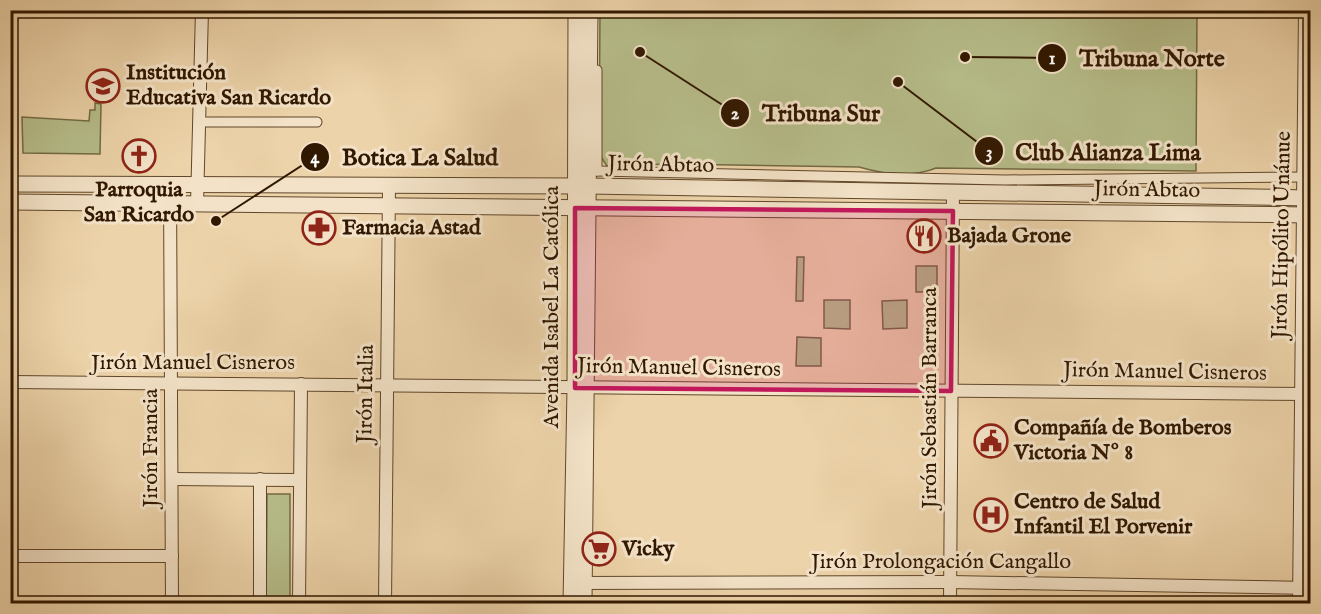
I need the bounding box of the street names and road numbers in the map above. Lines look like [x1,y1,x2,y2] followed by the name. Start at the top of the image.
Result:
[1266,131,1298,342] street label: Jirón Hipólito Unánue
[604,150,715,180] street label: Jirón Abtao
[1090,175,1201,205] street label: Jirón Abtao
[538,185,566,429] street label: Avenida Isabel La Católica
[916,287,944,512] street label: Jirón Sebastián Barranca
[351,344,381,447] street label: Jirón Italia
[88,349,295,377] street label: Jirón Manuel Cisneros
[574,352,781,384] street label: Jirón Manuel Cisneros
[1060,356,1267,388] street label: Jirón Manuel Cisneros
[137,388,165,510] street label: Jirón Francia
[808,548,1071,576] street label: Jirón Prolongación Cangallo

